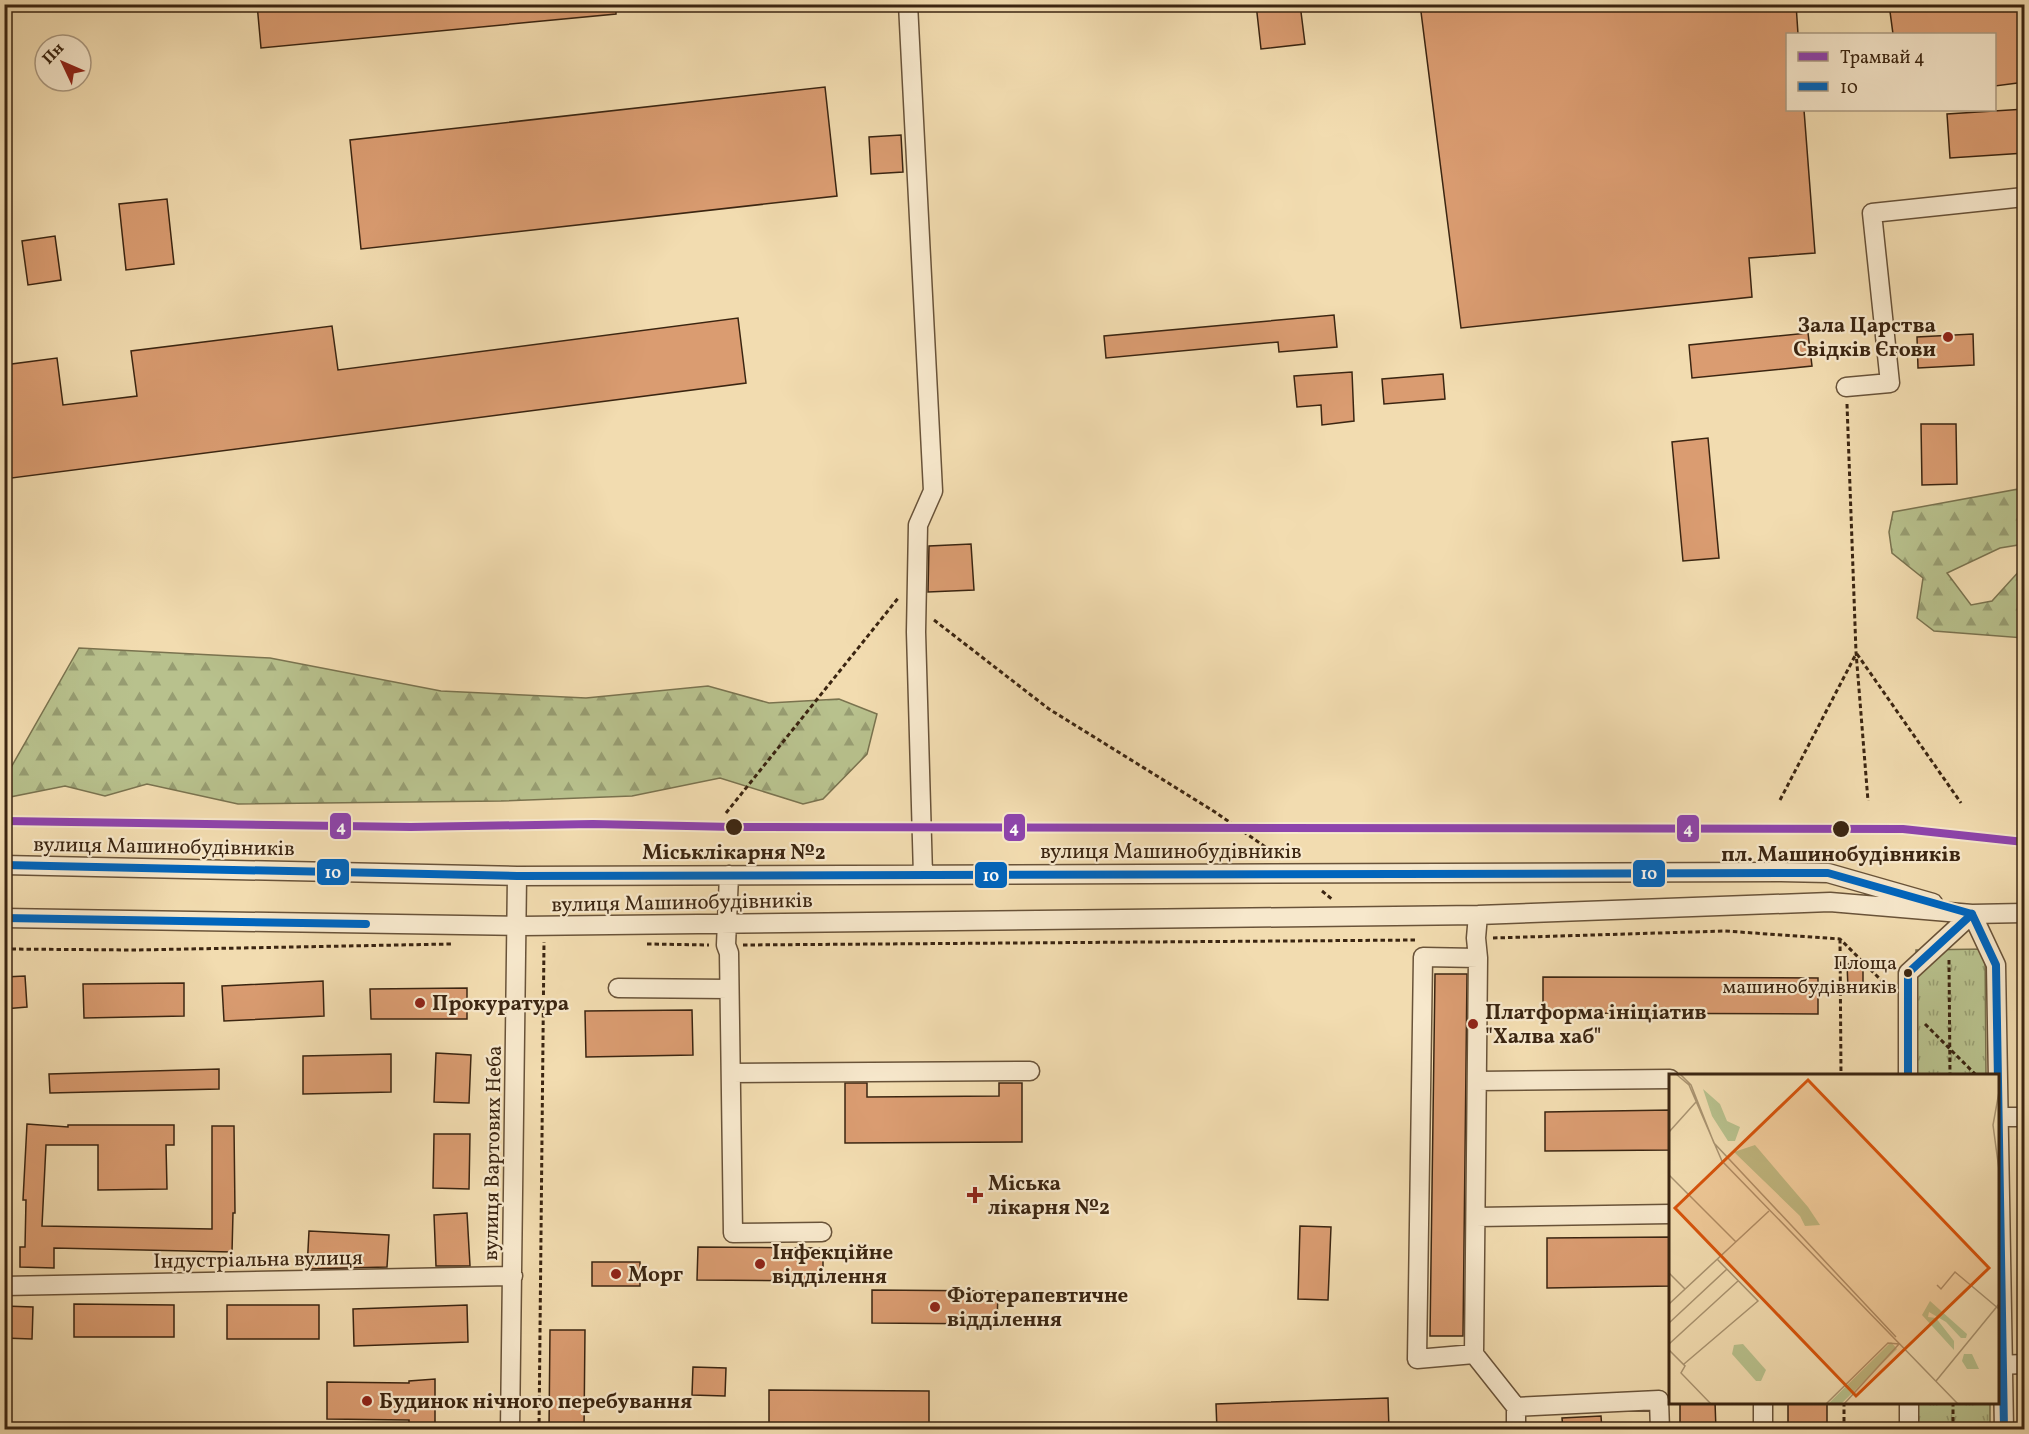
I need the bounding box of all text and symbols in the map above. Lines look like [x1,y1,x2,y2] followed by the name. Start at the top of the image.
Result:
[33,33,93,93] north arrow
[1786,33,1996,111] legend
[38,38,69,70] text: Пн
[1840,46,1925,71] text: Трамвай 4
[1840,76,1858,101] text: 10
[1793,312,1936,365] place label: Зала Царства Свідків Єгови
[1941,330,1955,344] marker: Зала Царства Свідків Єгови
[329,812,352,840] line badge: 4
[1003,813,1026,842] line badge: 4
[1676,814,1700,843] line badge: 4
[336,817,346,839] text: 4
[724,817,744,837] marker: Міськлікарня №2
[1009,818,1019,840] text: 4
[1683,819,1693,841] text: 4
[1831,819,1851,839] marker: пл. Машинобудівників
[33,831,295,864] street label: вулиця Машинобудівників
[1040,838,1302,867] street label: вулиця Машинобудівників
[642,839,826,868] place label: Міськлікарня №2
[1721,841,1961,870] place label: пл. Машинобудівників
[316,858,350,886] line badge: 10
[1632,859,1666,888] line badge: 10
[974,861,1008,889] line badge: 10
[325,863,341,885] text: 10
[1641,864,1657,886] text: 10
[983,866,999,888] text: 10
[551,887,813,920] street label: вулиця Машинобудівників
[1722,950,1897,1002] place label: Площа машинобудівників
[1902,967,1914,979] marker: Площа машинобудівників
[432,990,569,1019] place label: Прокуратура
[413,996,427,1010] marker: Прокуратура
[1485,999,1707,1052] place label: Платформа ініціатив "Халва хаб"
[1466,1017,1480,1031] marker: Платформа ініціатив "Халва хаб"
[477,1045,510,1261] street label: вулиця Вартових Неба
[1669,1074,1999,1404] inset map
[988,1170,1110,1223] place label: Міська лікарня №2
[966,1186,984,1204] marker: Міська лікарня №2
[772,1239,893,1292] place label: Інфекційне відділення
[153,1244,363,1277] street label: Індустріальна вулиця
[753,1257,767,1271] marker: Інфекційне відділення
[628,1261,683,1290] place label: Морг
[609,1267,623,1281] marker: Морг
[947,1282,1128,1335] place label: Фіотерапевтичне відділення
[928,1300,942,1314] marker: Фіотерапевтичне відділення
[379,1388,692,1417] place label: Будинок нічного перебування
[360,1394,374,1408] marker: Будинок нічного перебування

